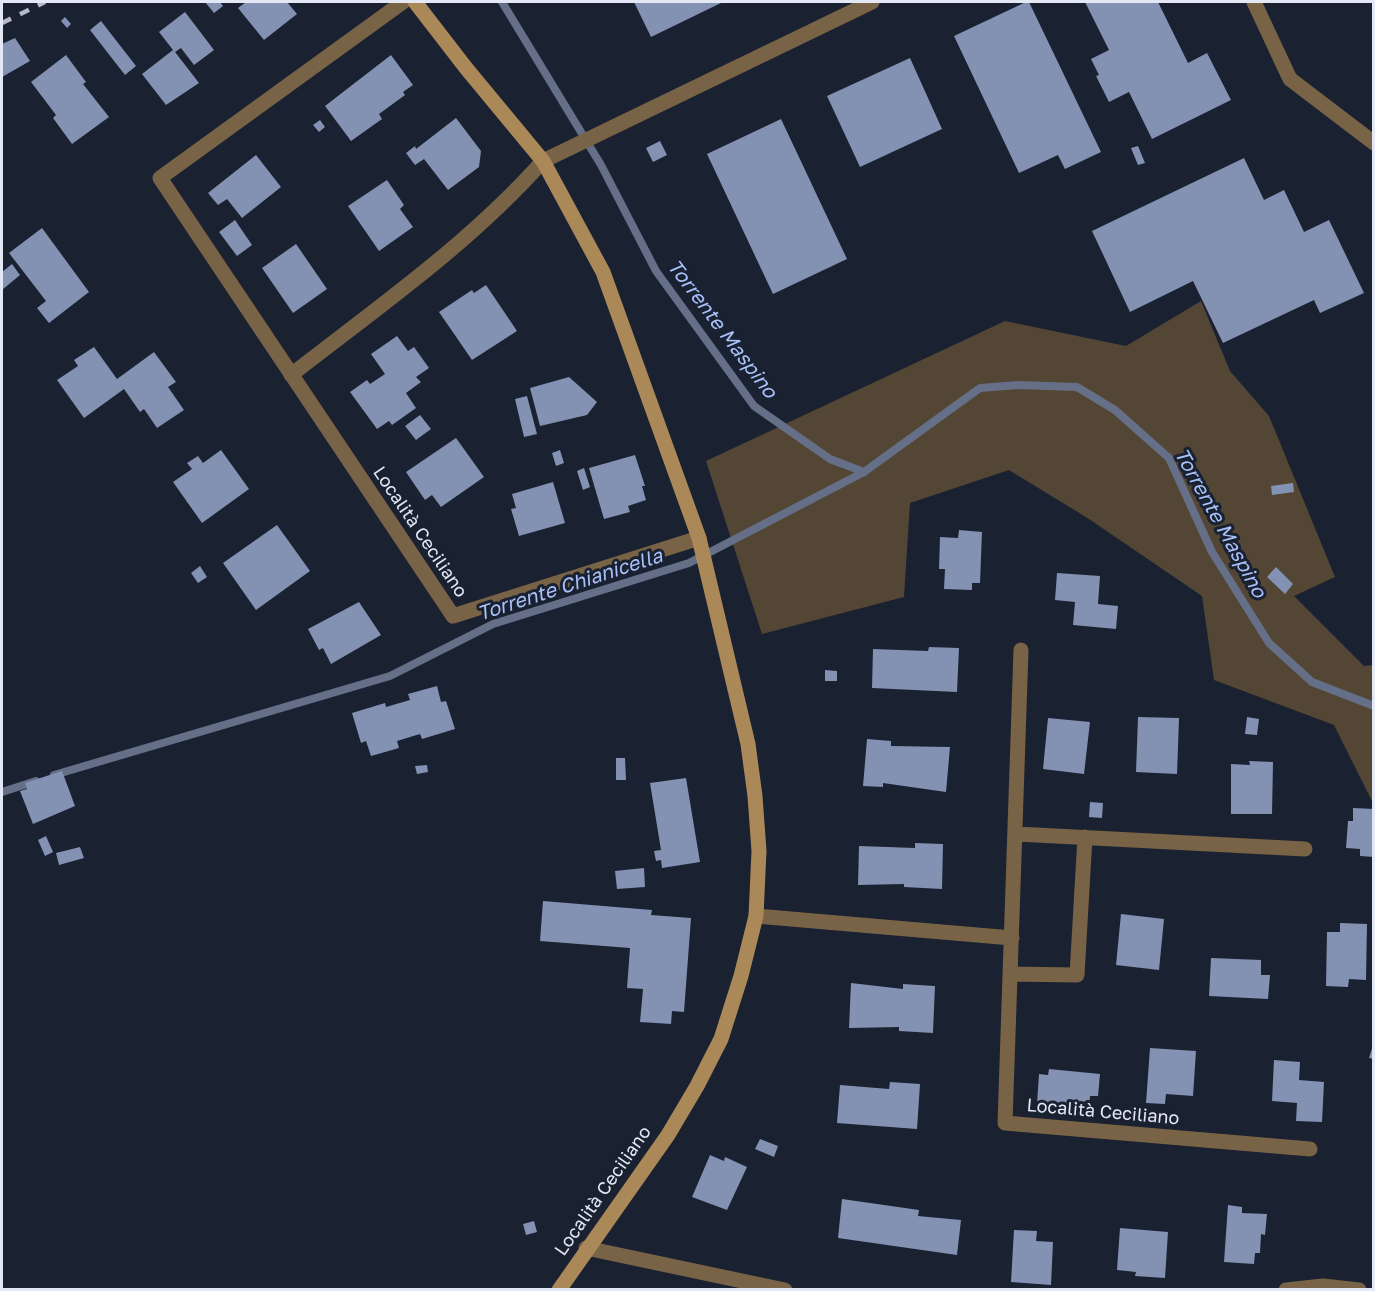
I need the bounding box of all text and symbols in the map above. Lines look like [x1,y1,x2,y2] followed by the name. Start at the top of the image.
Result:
[662,255,782,403] water label: Torrente Maspino
[1169,444,1271,602] water label: Torrente Maspino
[368,462,472,602] street label: Località Ceciliano
[474,544,666,626] water label: Torrente Chianicella
[1026,1095,1180,1129] street label: Località Ceciliano
[550,1122,656,1260] street label: Località Ceciliano

